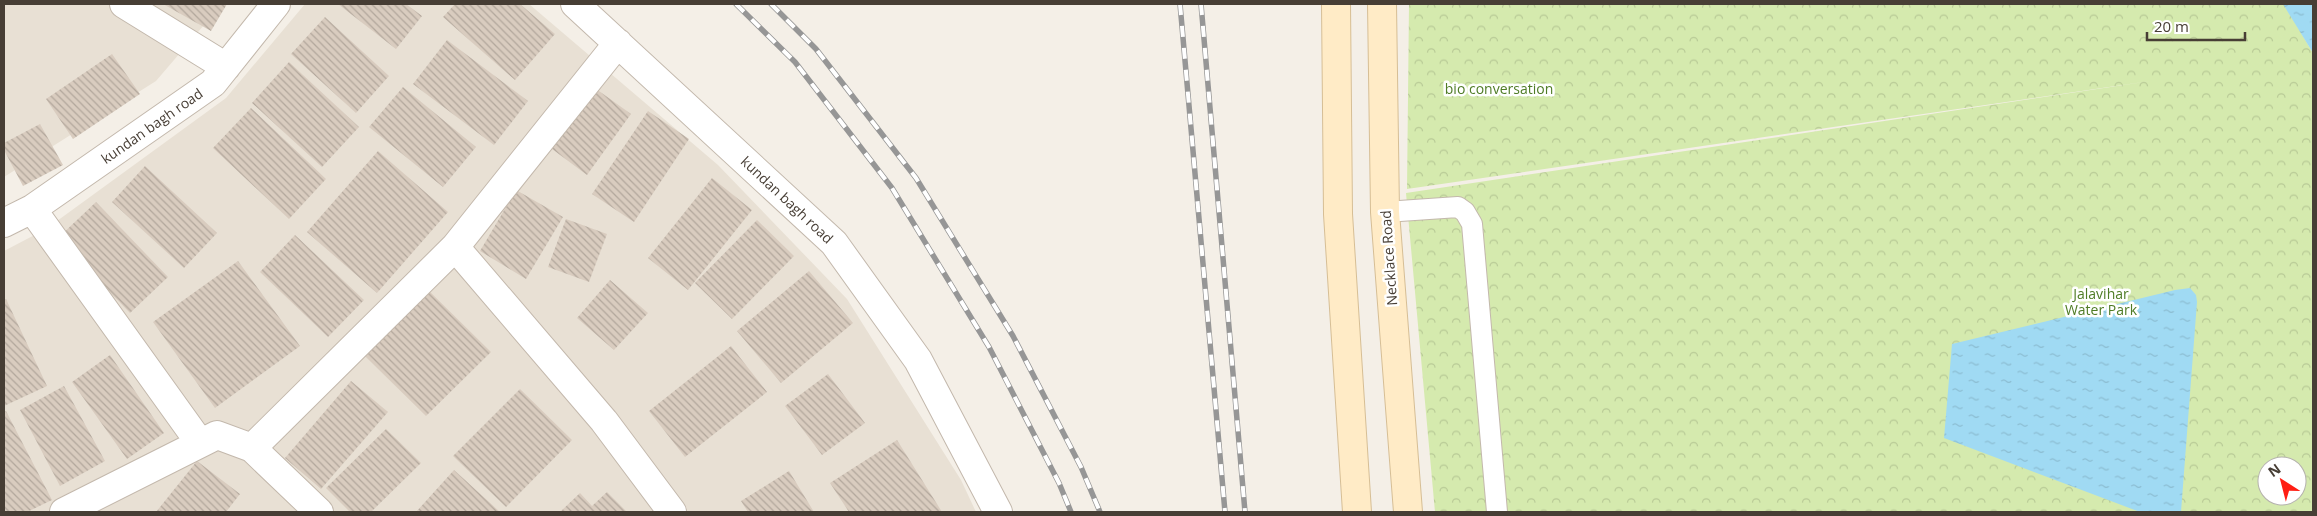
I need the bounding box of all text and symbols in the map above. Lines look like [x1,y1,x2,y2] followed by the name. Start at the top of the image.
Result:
[2147,10,2244,42] scale bar
[2154,16,2189,36] text: 20 m
[1445,79,1553,98] park label: bio conversation
[97,83,206,168] street label: kundan bagh road
[737,152,838,247] street label: kundan bagh road
[1376,210,1401,306] street label: Necklace Road
[2065,284,2138,319] park label: Jalavihar Water Park
[2257,456,2307,506] north arrow
[2264,459,2284,481] text: N

